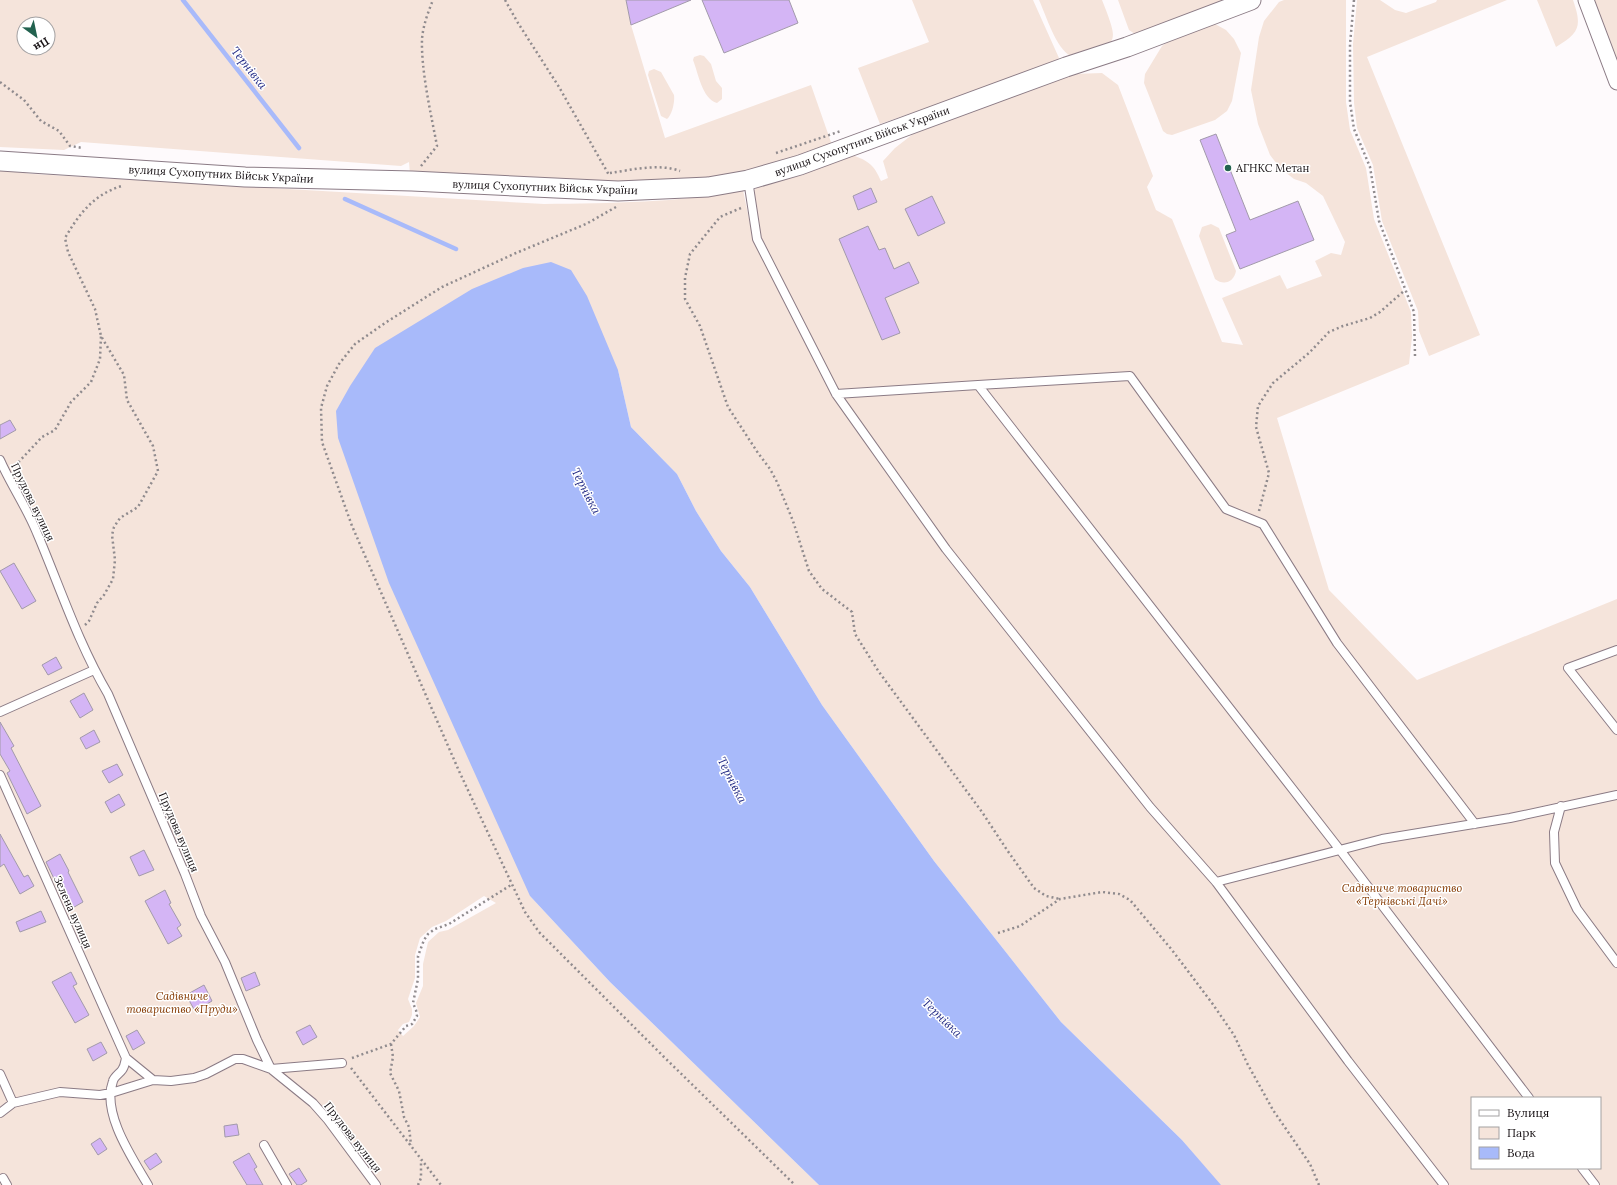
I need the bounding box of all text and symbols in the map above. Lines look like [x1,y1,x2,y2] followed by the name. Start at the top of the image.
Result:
[16,16,56,56] north arrow
[31,34,52,55] text: Пн
[228,43,271,92] water label: Тернівка
[772,103,952,179] street label: вулиця Сухопутних Військ України
[1235,161,1310,175] place label: АГНКС Метан
[128,162,314,186] street label: вулиця Сухопутних Військ України
[1223,163,1233,173] marker: АГНКС Метан
[452,177,638,197] street label: вулиця Сухопутних Військ України
[8,460,58,544] street label: Прудова вулиця
[568,465,605,517] water label: Тернівка
[714,754,751,806] water label: Тернівка
[156,790,202,874] street label: Прудова вулиця
[51,873,95,951] street label: Зелена вулиця
[1342,881,1462,908] park label: Садівниче товариство «Тернівські Дачі»
[126,989,238,1016] park label: Садівниче товариство «Пруди»
[919,995,966,1041] water label: Тернівка
[1471,1097,1601,1169] legend
[321,1099,385,1175] street label: Прудова вулиця
[1507,1105,1549,1120] text: Вулиця
[1507,1125,1536,1140] text: Парк
[1507,1145,1535,1160] text: Вода

